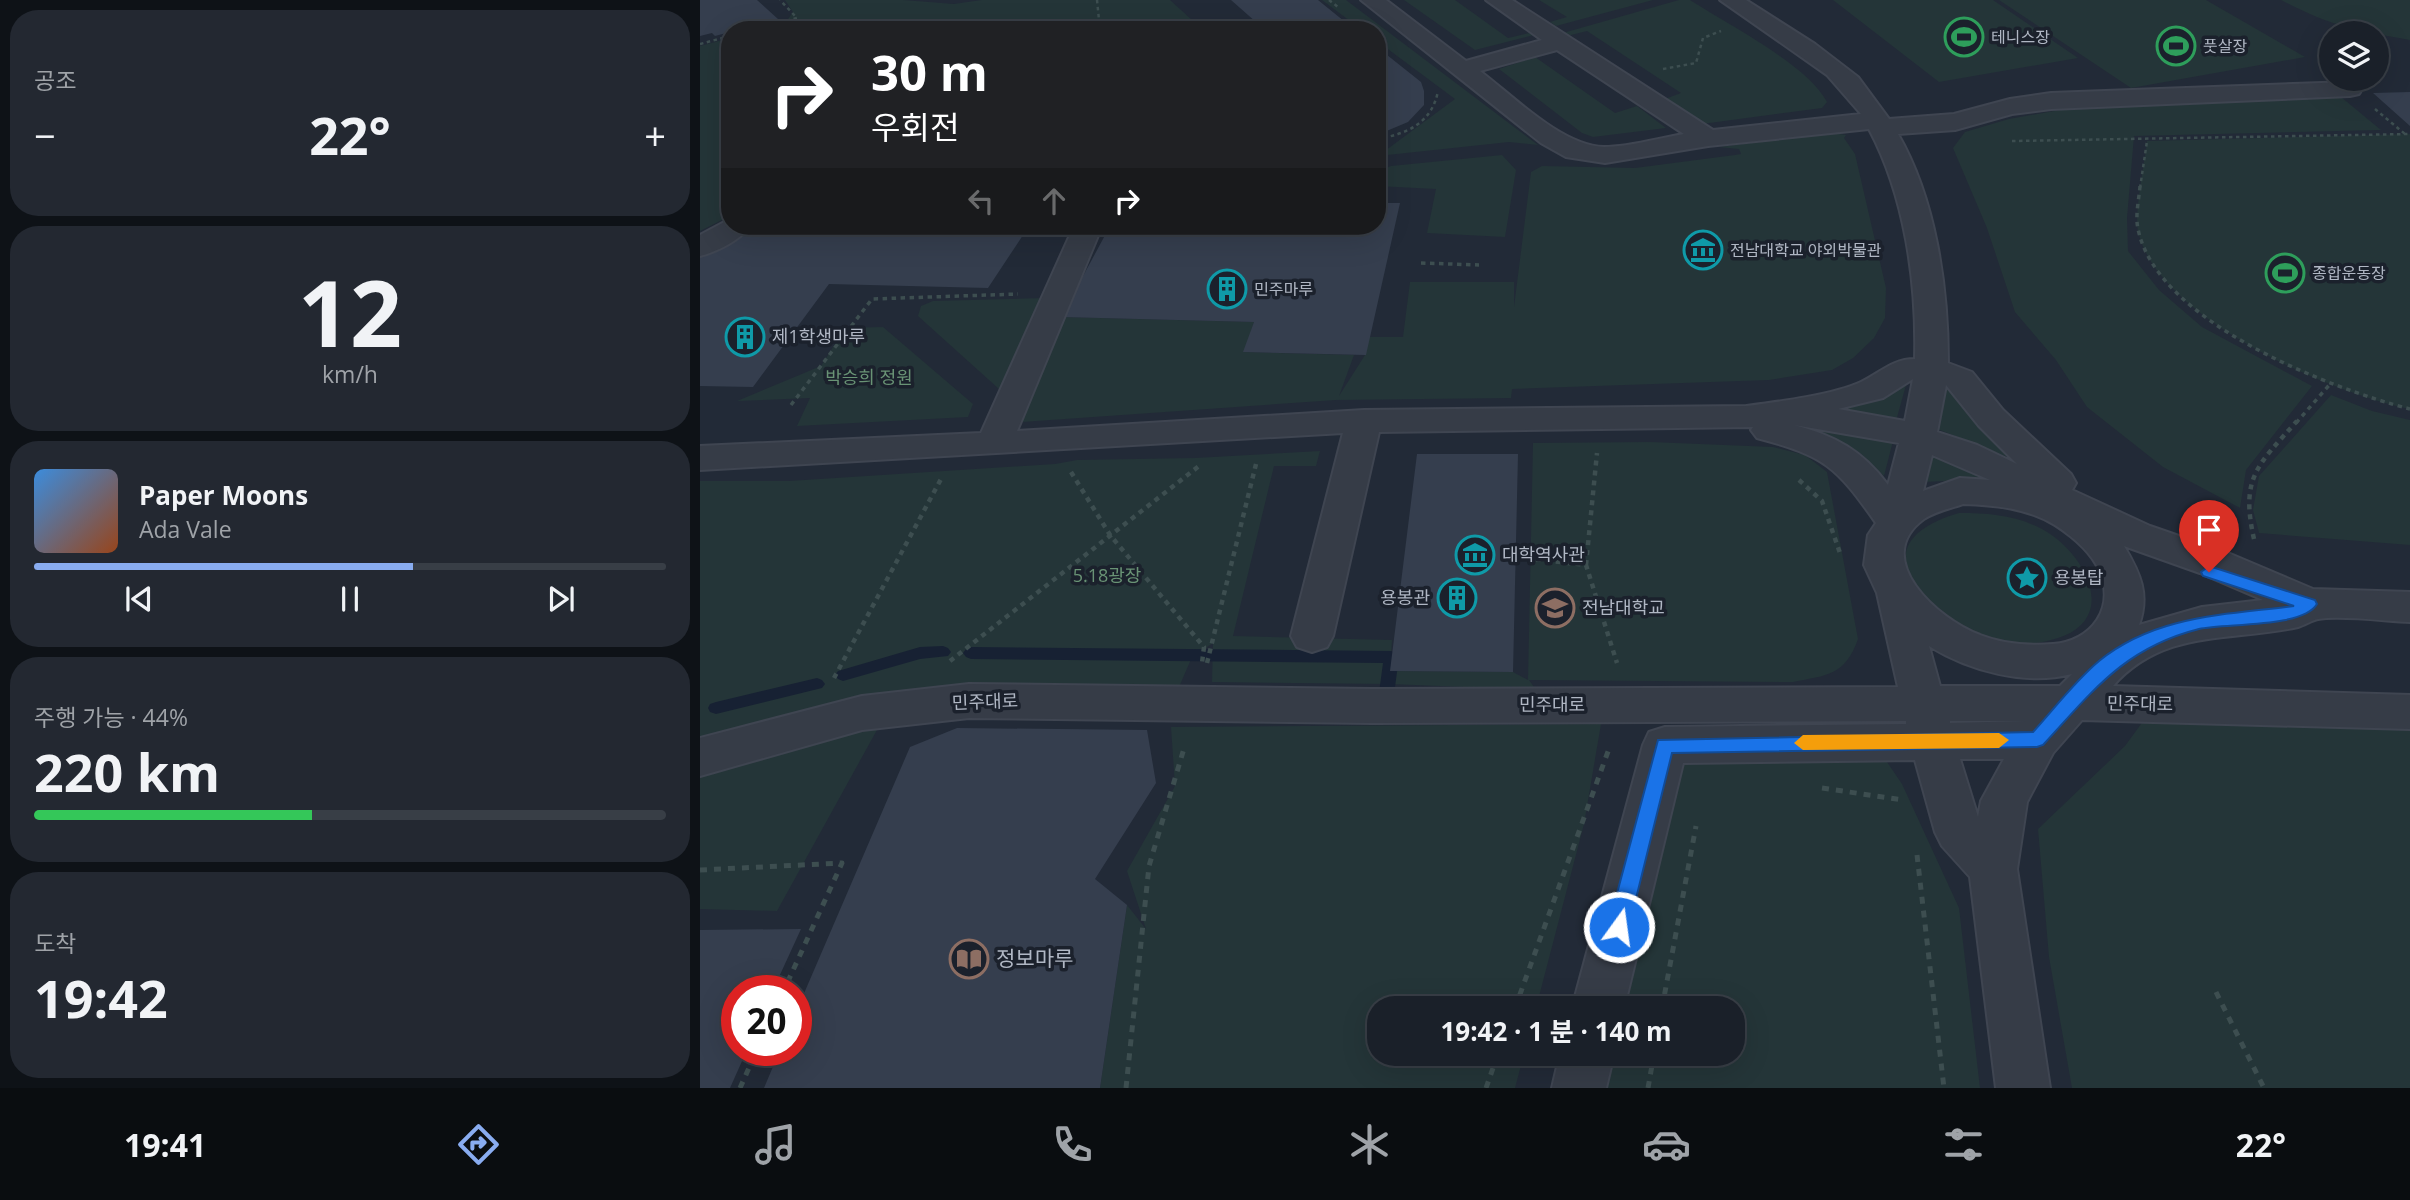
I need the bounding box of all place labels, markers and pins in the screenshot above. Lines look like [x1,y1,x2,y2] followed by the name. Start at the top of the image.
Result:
[1943,16,1985,58] sports icon: 테니스장
[2155,25,2197,67] sports icon: 풋살장
[1991,26,2050,48] place label: 테니스장
[2203,35,2247,57] place label: 풋살장
[1682,229,1724,271] museum icon: 전남대학교 야외박물관
[1730,239,1882,261] place label: 전남대학교 야외박물관
[2264,252,2306,294] sports icon: 종합운동장
[2312,262,2386,284] place label: 종합운동장
[1206,268,1248,310] building icon: 민주마루
[1254,278,1313,300] place label: 민주마루
[724,316,766,358] building icon: 제1학생마루
[772,324,865,348] place label: 제1학생마루
[2179,500,2239,572] pin
[1454,534,1496,576] museum icon: 대학역사관
[1502,542,1585,566] place label: 대학역사관
[2006,557,2048,599] place icon: 용봉탑
[2054,565,2104,589] place label: 용봉탑
[1436,577,1478,619] building icon: 용봉관
[1380,585,1430,609] place label: 용봉관
[1534,587,1576,629] school or university icon: 전남대학교
[1582,595,1665,619] place label: 전남대학교
[948,938,990,980] library icon: 정보마루
[996,944,1073,972] place label: 정보마루

